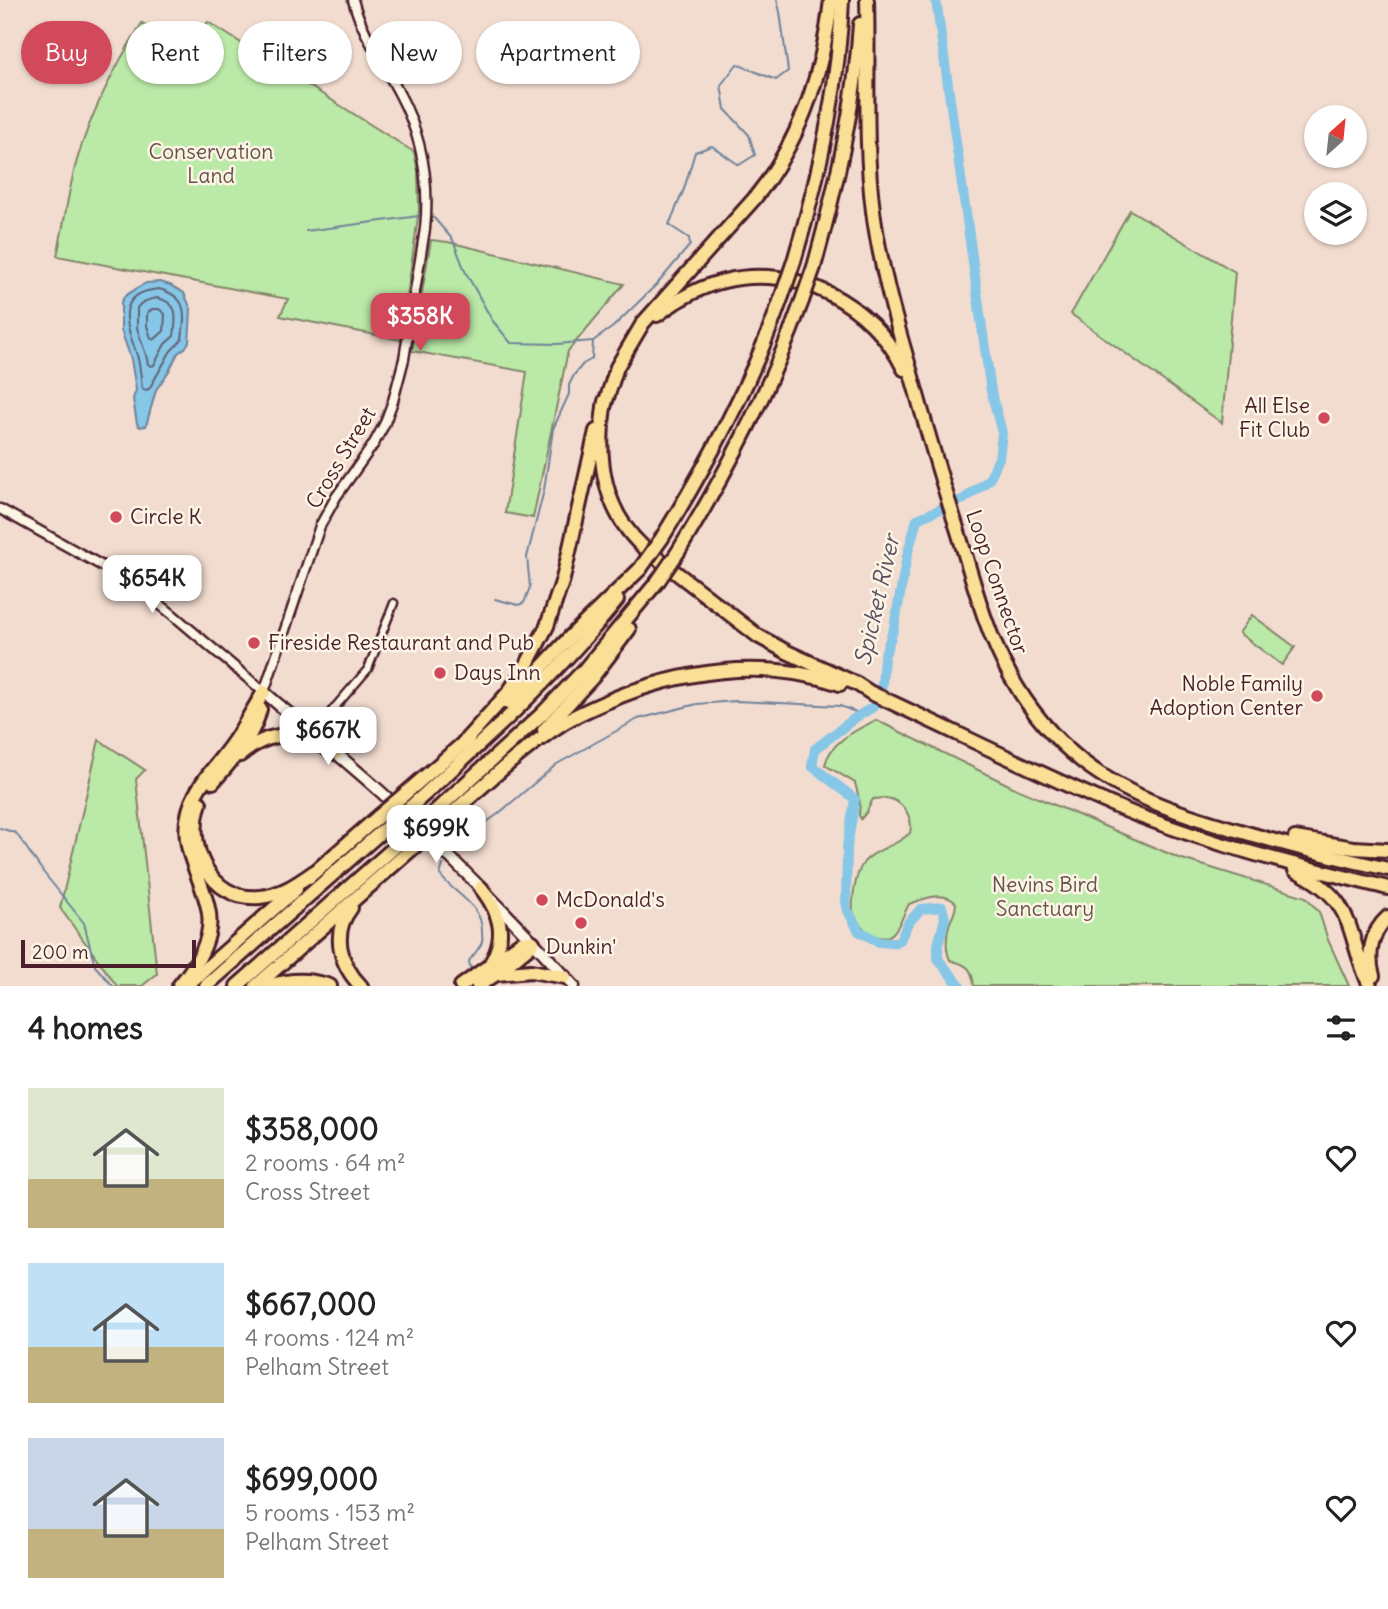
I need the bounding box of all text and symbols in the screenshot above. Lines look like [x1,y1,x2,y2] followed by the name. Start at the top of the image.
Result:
[21,21,112,84] chip: Buy
[126,21,224,84] chip: Rent
[238,21,352,84] chip: Filters
[366,21,462,84] chip: New
[476,21,640,84] chip: Apartment
[1304,105,1367,168] north arrow
[1304,105,1367,245] map controls
[149,138,273,189] park label: Conservation Land
[1304,182,1367,245] button: layers
[371,294,469,353] pin: $358K
[387,301,453,330] text: $358K
[1239,392,1310,443] place label: All Else Fit Club
[300,402,382,514] street label: Cross Street
[1316,410,1332,426] marker: All Else Fit Club
[130,503,202,530] place label: Circle K
[960,506,1035,658] street label: Loop Connector
[108,509,124,525] marker: Circle K
[847,529,906,668] water label: Spicket River
[103,556,201,615] pin: $654K
[119,563,185,592] text: $654K
[268,629,534,656] place label: Fireside Restaurant and Pub
[246,635,262,651] marker: Fireside Restaurant and Pub
[454,659,541,686] place label: Days Inn
[432,665,448,681] marker: Days Inn
[1150,670,1303,721] place label: Noble Family Adoption Center
[1309,688,1325,704] marker: Noble Family Adoption Center
[279,708,377,767] pin: $667K
[296,715,360,744] text: $667K
[387,806,485,865] pin: $699K
[403,813,469,842] text: $699K
[992,871,1098,922] park label: Nevins Bird Sanctuary
[556,886,665,913] place label: McDonald's
[534,892,550,908] marker: McDonald's
[573,915,589,931] marker: Dunkin'
[546,933,616,960] place label: Dunkin'
[21,937,196,969] scale bar
[32,940,89,964] text: 200 m
[28,1009,143,1047] text: 4 homes
[1322,1009,1360,1047] icon: filters
[245,1110,379,1148] text: $358,000
[84,1116,168,1200] icon: home
[1322,1139,1360,1177] icon: heart
[245,1148,406,1177] text: 2 rooms · 64 m²
[245,1177,370,1206] text: Cross Street
[245,1285,376,1323] text: $667,000
[84,1291,168,1375] icon: home
[1322,1314,1360,1352] icon: heart
[245,1323,414,1352] text: 4 rooms · 124 m²
[245,1352,389,1381] text: Pelham Street
[245,1460,378,1498] text: $699,000
[84,1466,168,1550] icon: home
[1322,1489,1360,1527] icon: heart
[245,1498,415,1527] text: 5 rooms · 153 m²
[245,1527,389,1556] text: Pelham Street

